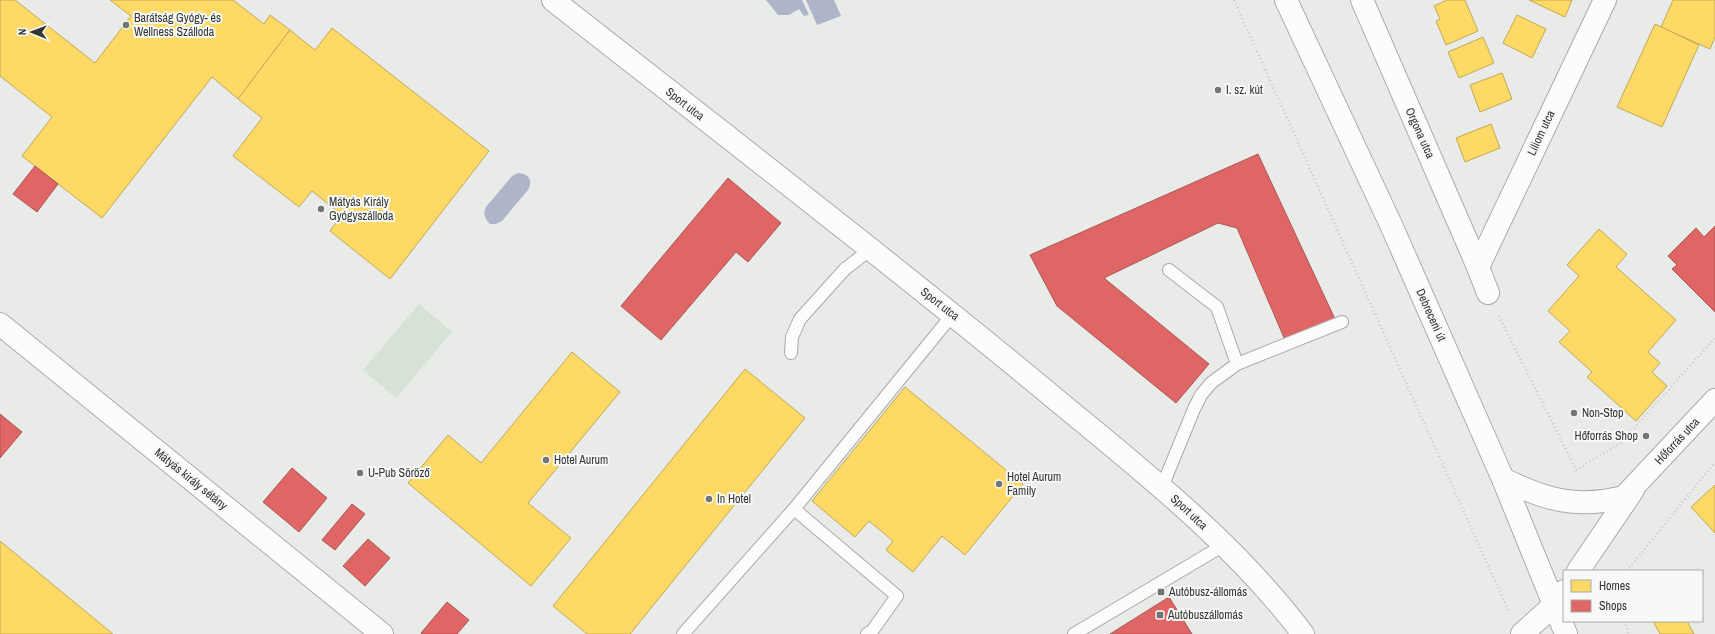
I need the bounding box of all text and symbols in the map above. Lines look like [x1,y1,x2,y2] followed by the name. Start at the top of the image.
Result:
[134,10,221,40] place label: Barátság Gyógy- és Wellness Szálloda
[12,12,52,52] north arrow
[121,20,131,30] marker: Barátság Gyógy- és Wellness Szálloda
[15,28,29,35] text: N
[1226,82,1263,98] place label: I. sz. kút
[662,84,708,124] street label: Sport utca
[1213,85,1223,95] marker: I. sz. kút
[1402,105,1439,161] street label: Orgona utca
[1524,107,1559,158] street label: Liliom utca
[329,194,394,224] place label: Mátyás Király Gyógyszálloda
[316,204,326,214] marker: Mátyás Király Gyógyszálloda
[917,284,963,324] street label: Sport utca
[1412,286,1450,344] street label: Debreceni út
[1582,405,1624,421] place label: Non-Stop
[1569,408,1579,418] marker: Non-Stop
[1651,414,1703,468] street label: Hőforrás utca
[1575,428,1638,444] place label: Hőforrás Shop
[1641,431,1651,441] marker: Hőforrás Shop
[151,445,231,513] street label: Mátyás király sétány
[554,452,608,468] place label: Hotel Aurum
[541,455,551,465] marker: Hotel Aurum
[368,465,430,481] place label: U-Pub Söröző
[355,468,365,478] marker: U-Pub Söröző
[1007,469,1061,499] place label: Hotel Aurum Family
[994,479,1004,489] marker: Hotel Aurum Family
[717,491,751,507] place label: In Hotel
[1167,491,1211,534] street label: Sport utca
[704,494,714,504] marker: In Hotel
[1563,570,1703,622] legend
[1599,578,1630,594] text: Homes
[1168,584,1247,600] place label: Autóbusz-állomás
[1156,587,1166,597] marker: Autóbusz-állomás
[1599,598,1627,614] text: Shops
[1167,607,1243,623] place label: Autóbuszállomás
[1155,610,1165,620] marker: Autóbuszállomás

